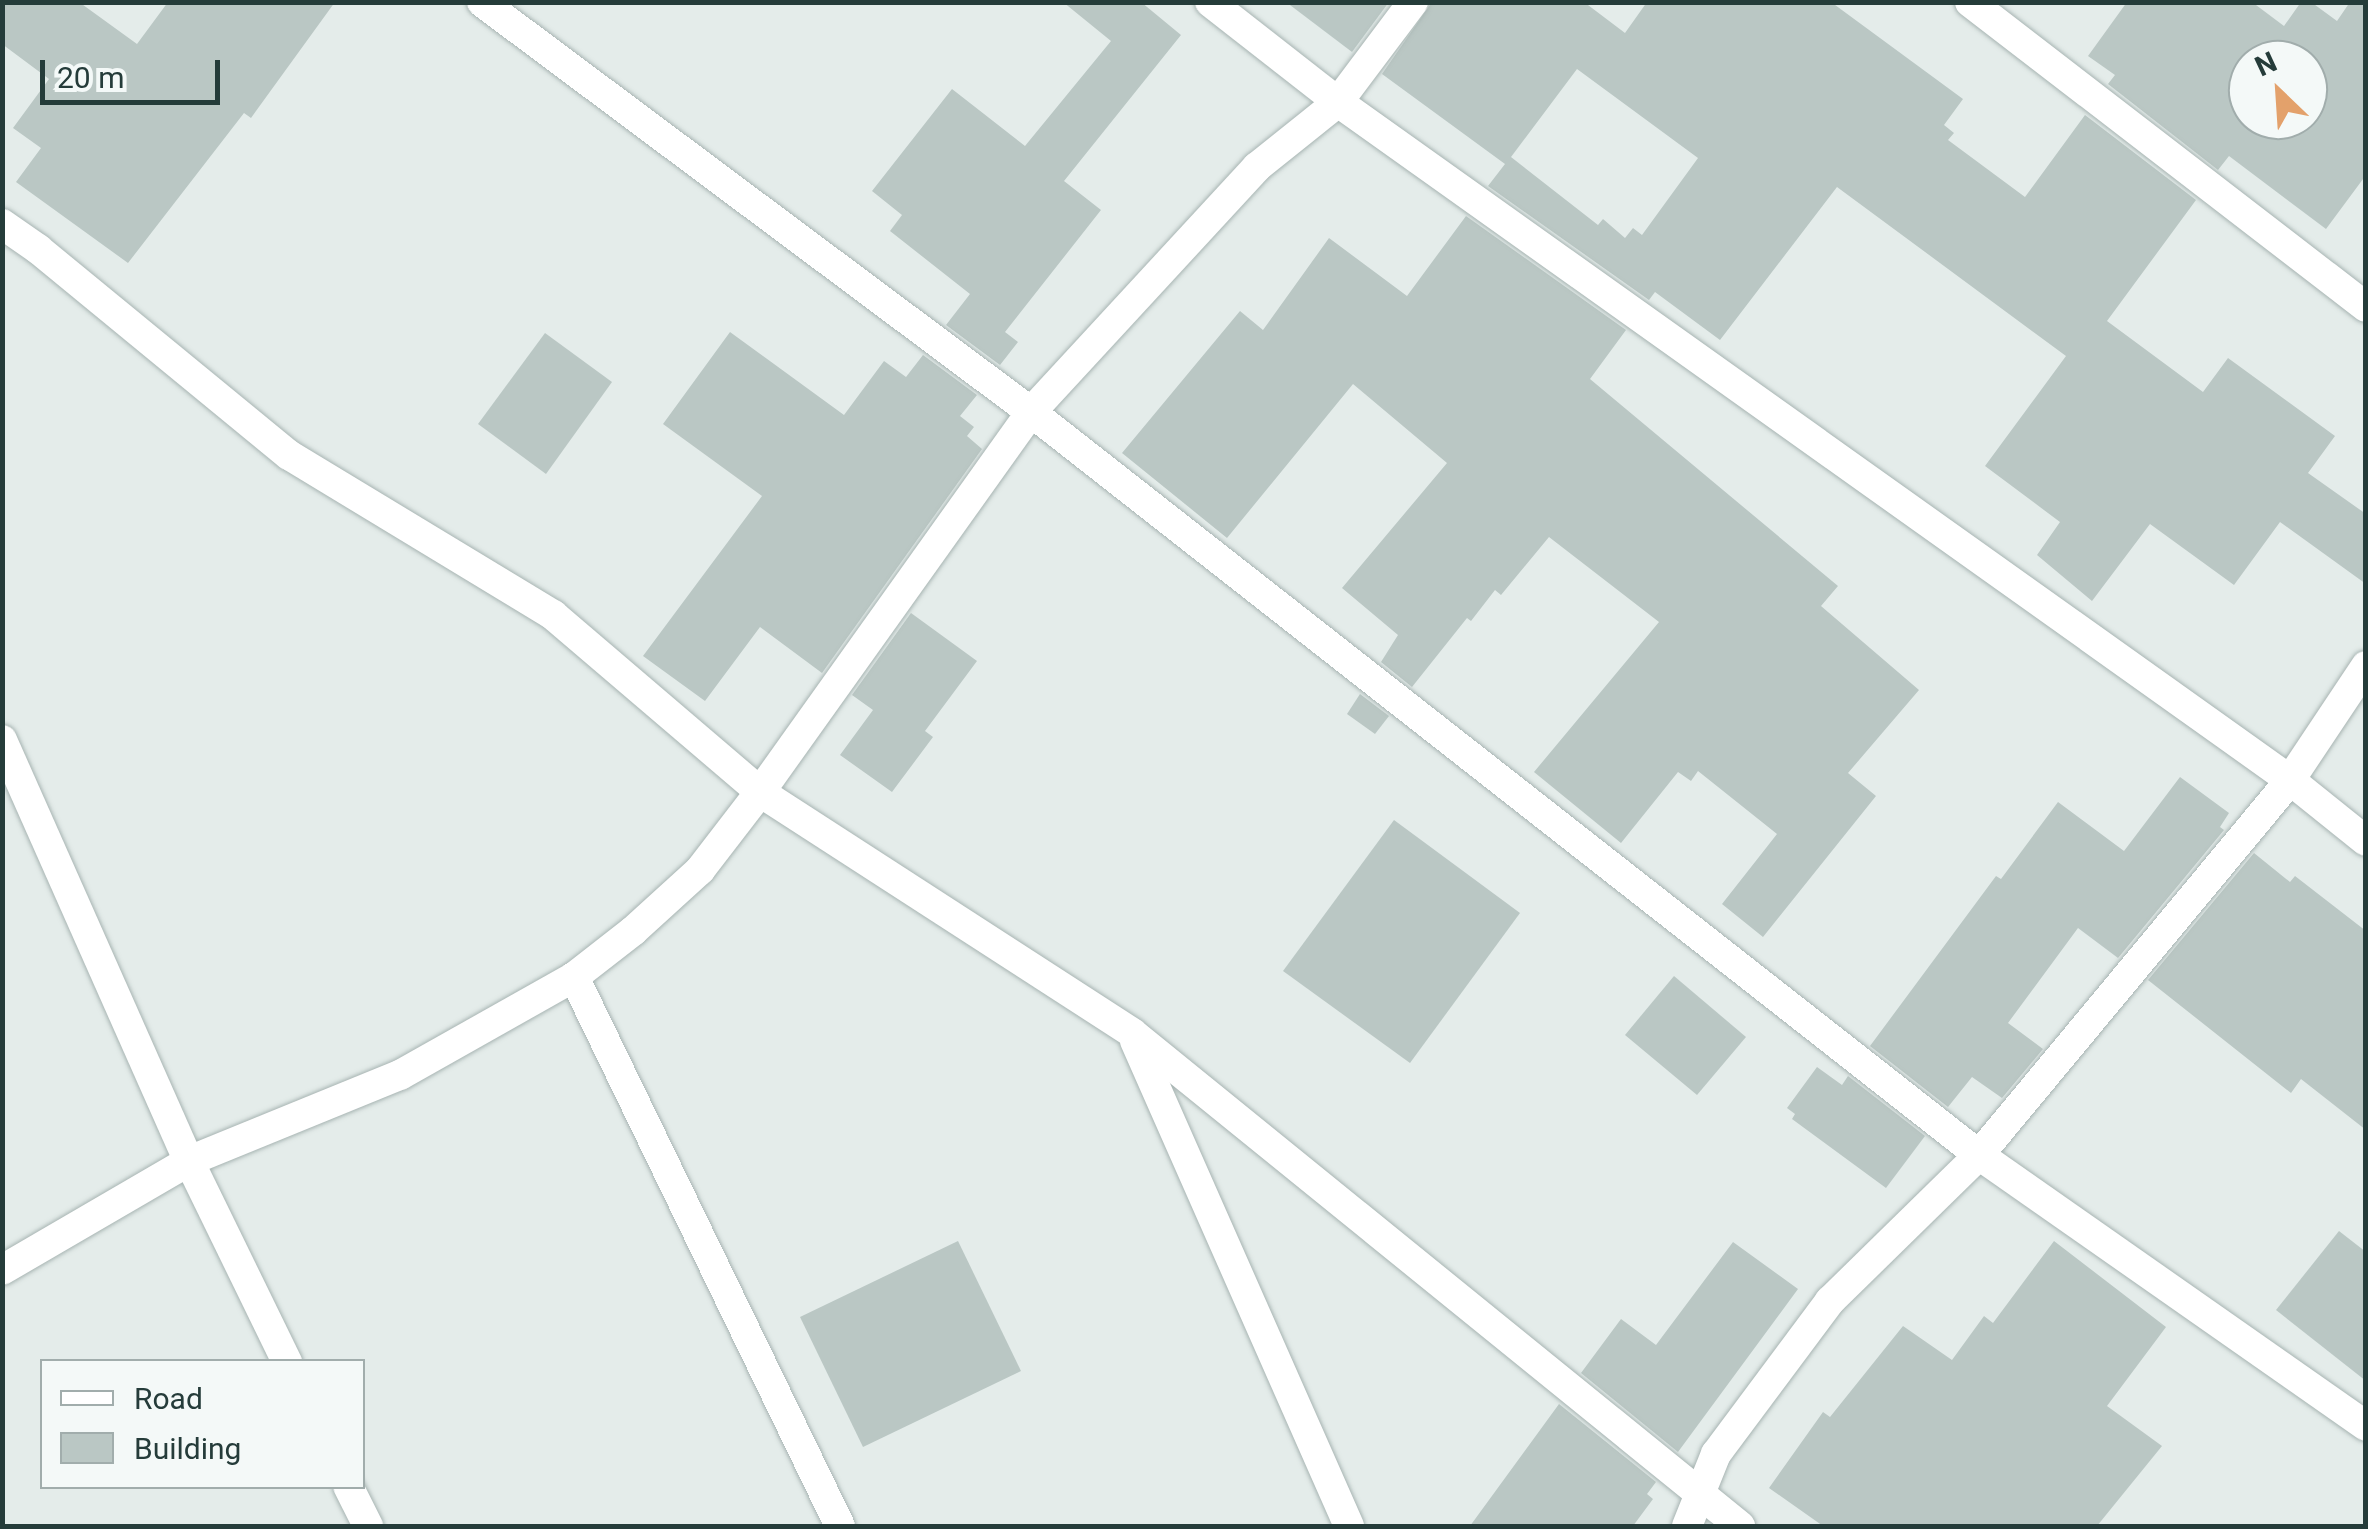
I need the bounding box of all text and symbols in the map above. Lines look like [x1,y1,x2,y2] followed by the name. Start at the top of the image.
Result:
[45,40,225,102] scale bar
[2228,40,2328,140] north arrow
[2250,45,2282,83] text: N
[57,60,124,95] text: 20 m
[40,1359,365,1489] legend
[134,1381,203,1416] text: Road
[134,1431,241,1466] text: Building

